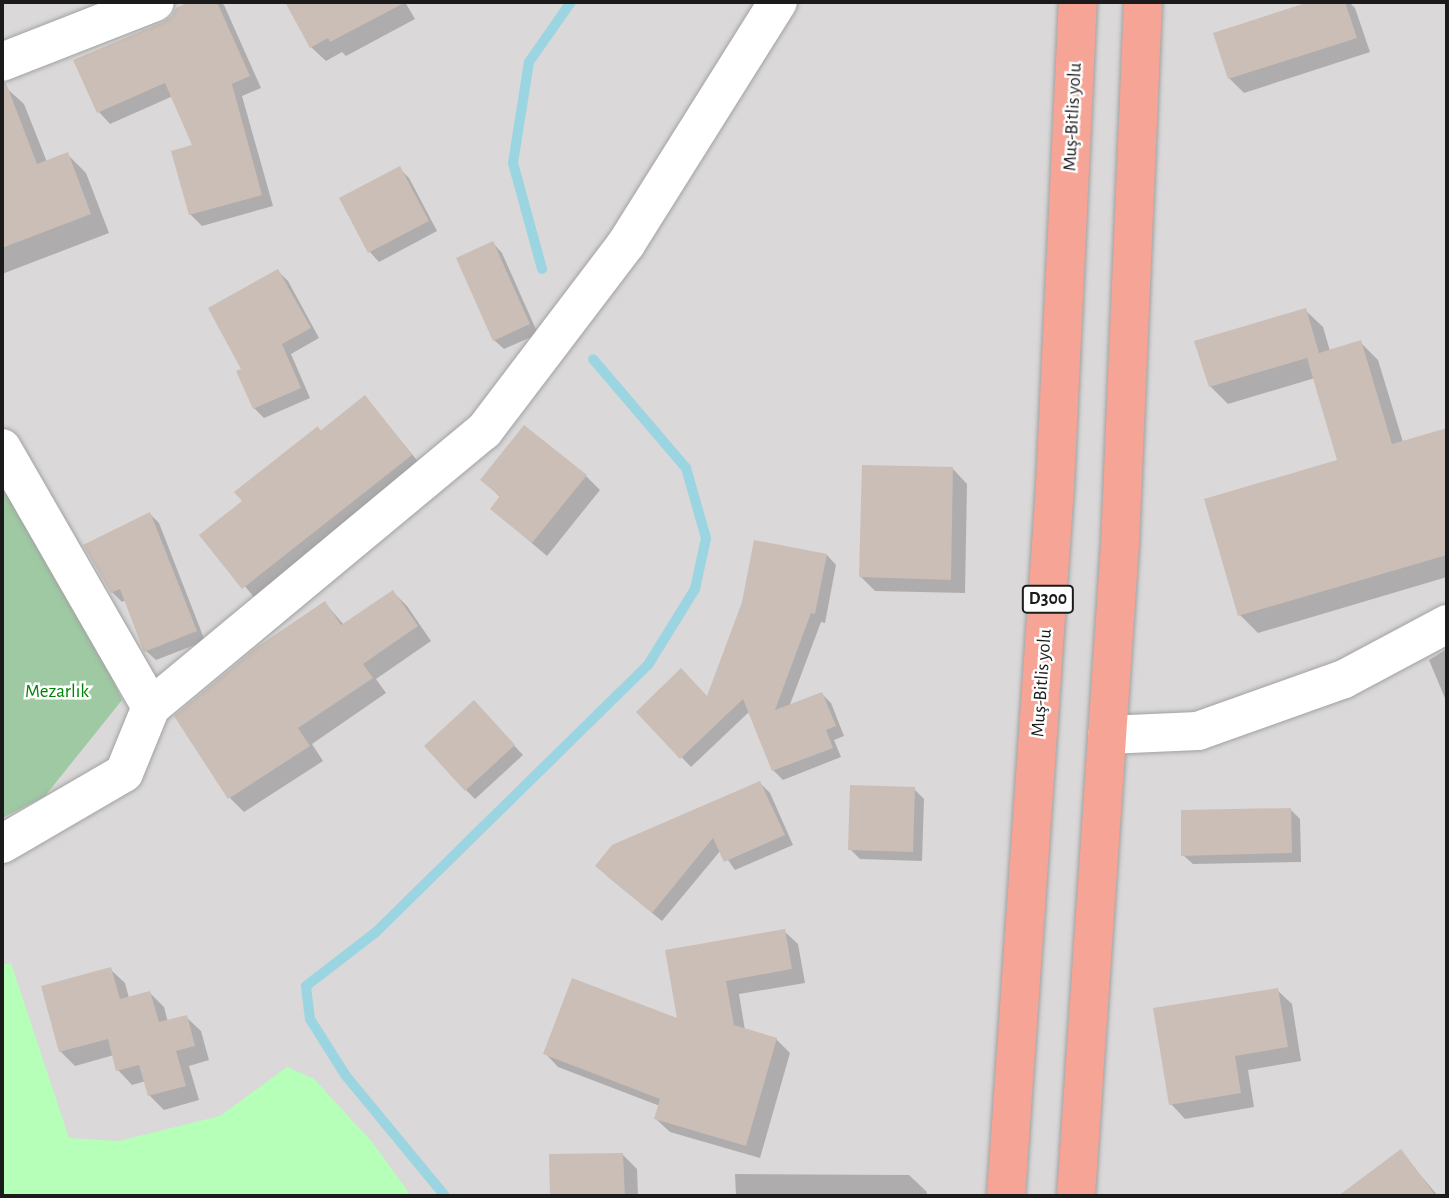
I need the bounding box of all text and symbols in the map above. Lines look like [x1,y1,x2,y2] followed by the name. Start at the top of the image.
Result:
[1059,62,1087,172] street label: Muş-Bitlis yolu
[1022,584,1074,614] road number: D300
[1027,628,1057,738] street label: Muş-Bitlis yolu
[25,681,89,703] park label: Mezarlık

